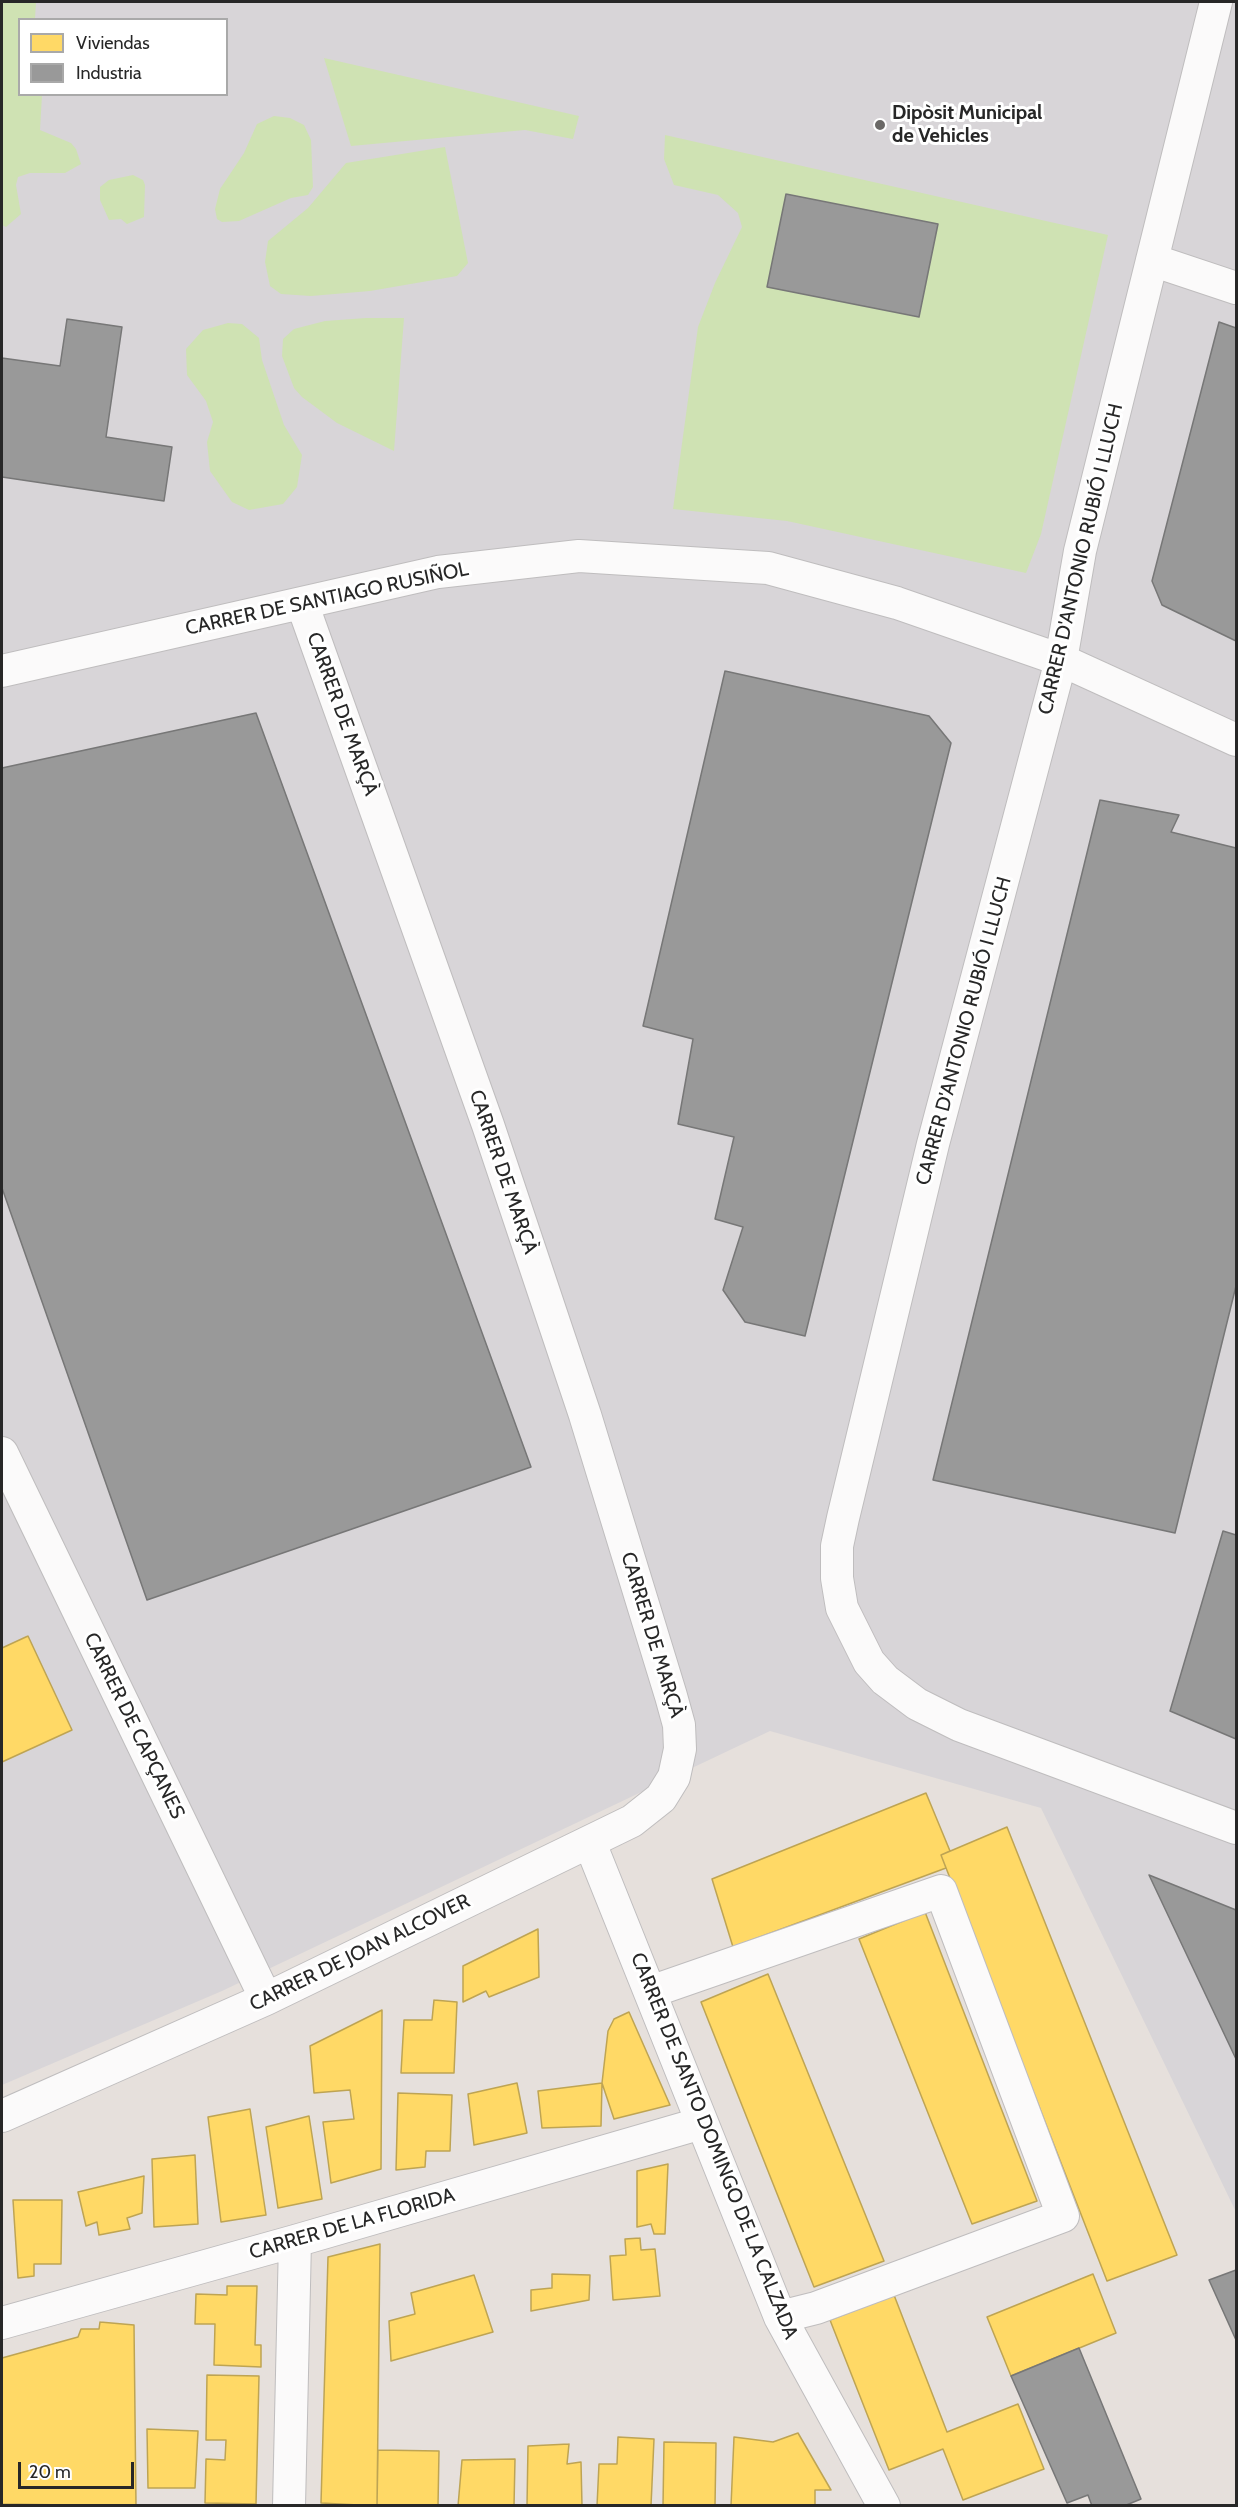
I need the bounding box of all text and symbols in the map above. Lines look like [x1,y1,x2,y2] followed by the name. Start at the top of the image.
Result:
[18,18,228,96] legend
[76,32,150,54] text: Viviendas
[76,62,142,84] text: Industria
[892,101,1042,148] place label: Dipòsit Municipal de Vehicles
[873,118,887,132] marker: Dipòsit Municipal de Vehicles
[1034,401,1128,717] street label: CARRER D'ANTONIO RUBIÓ I LLUCH
[183,557,471,641] street label: CARRER DE SANTIAGO RUSIÑOL
[301,629,383,799] street label: CARRER DE MARÇÀ
[911,874,1017,1188] street label: CARRER D'ANTONIO RUBIÓ I LLUCH
[464,1087,542,1257] street label: CARRER DE MARÇÀ
[615,1549,689,1721] street label: CARRER DE MARÇÀ
[78,1629,190,1823] street label: CARRER DE CAPÇANES
[246,1889,474,2017] street label: CARRER DE JOAN ALCOVER
[625,1949,803,2343] street label: CARRER DE SANTO DOMINGO DE LA CALZADA
[247,2183,457,2265] street label: CARRER DE LA FLORIDA
[21,2450,136,2488] scale bar
[29,2461,71,2483] text: 20 m

